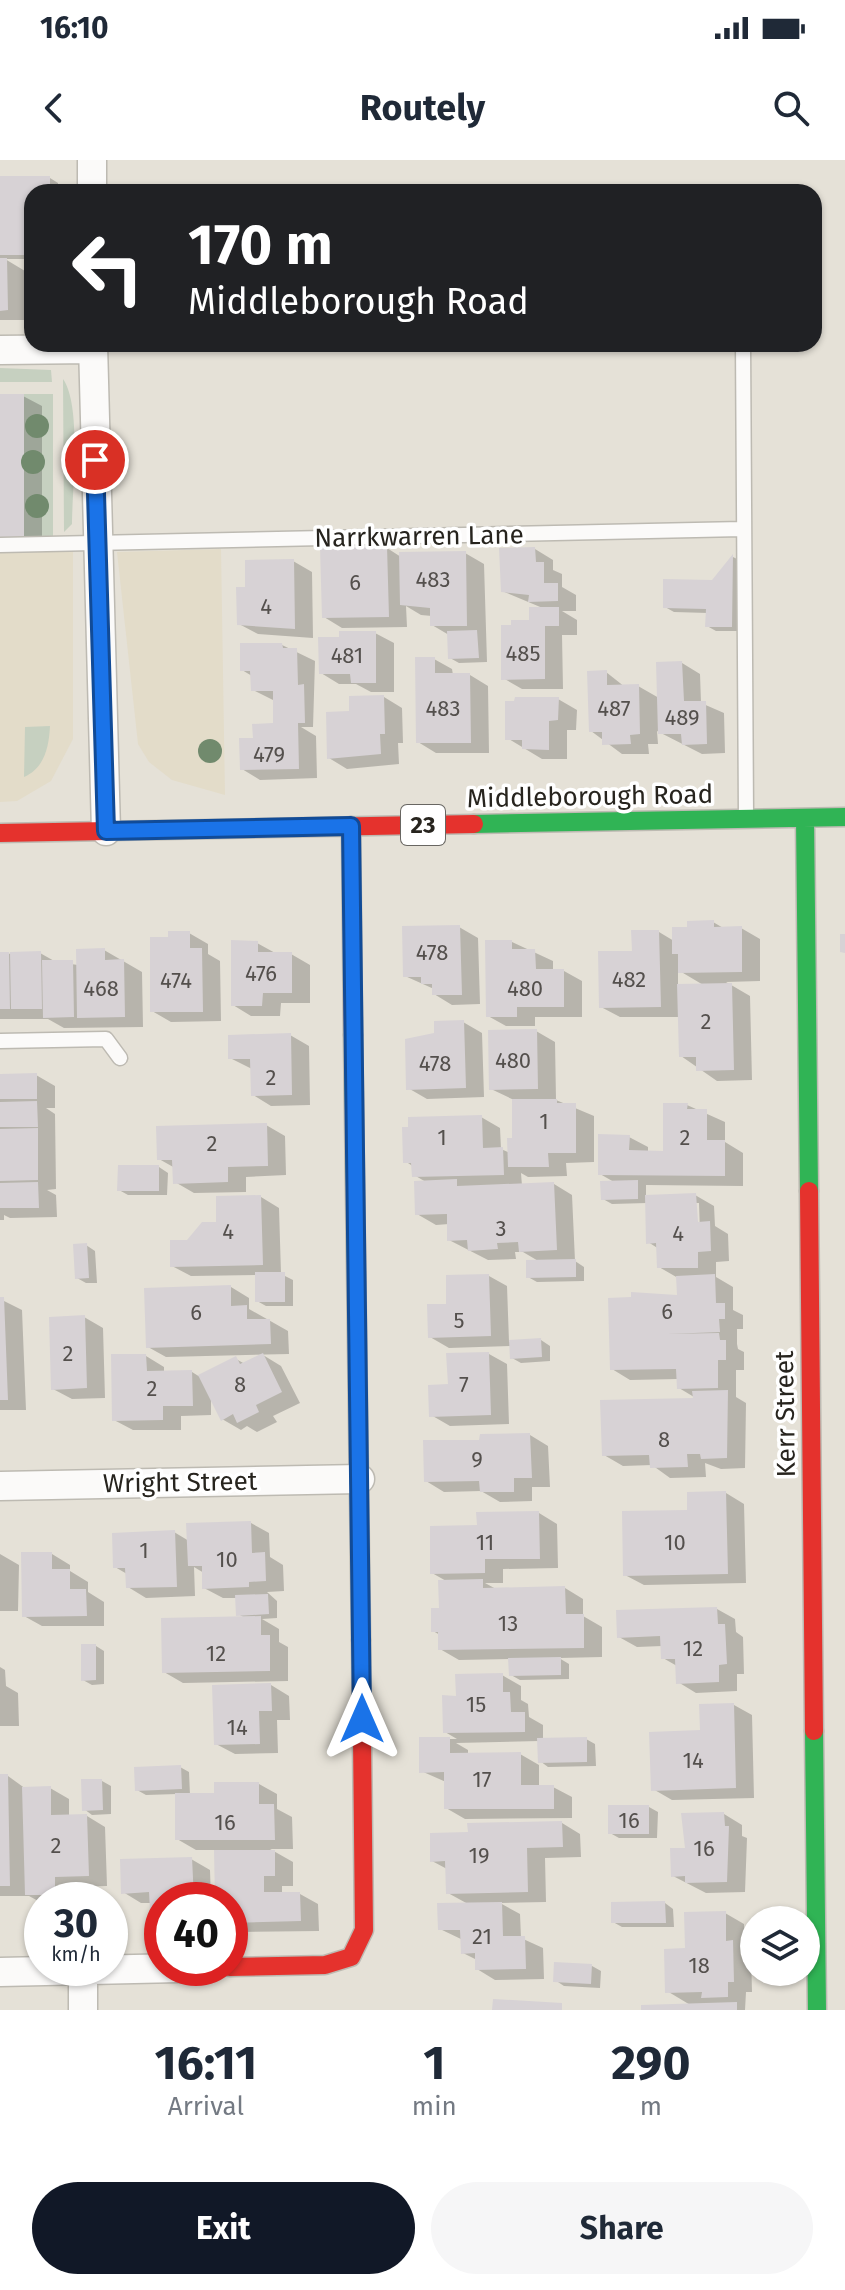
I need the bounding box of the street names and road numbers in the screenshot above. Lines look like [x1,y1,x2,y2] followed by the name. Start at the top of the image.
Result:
[314,519,524,554] street label: Narrkwarren Lane
[467,779,713,814] street label: Middleborough Road
[401,805,445,845] road number: 23
[769,1350,802,1478] street label: Kerr Street
[103,1466,258,1499] street label: Wright Street

